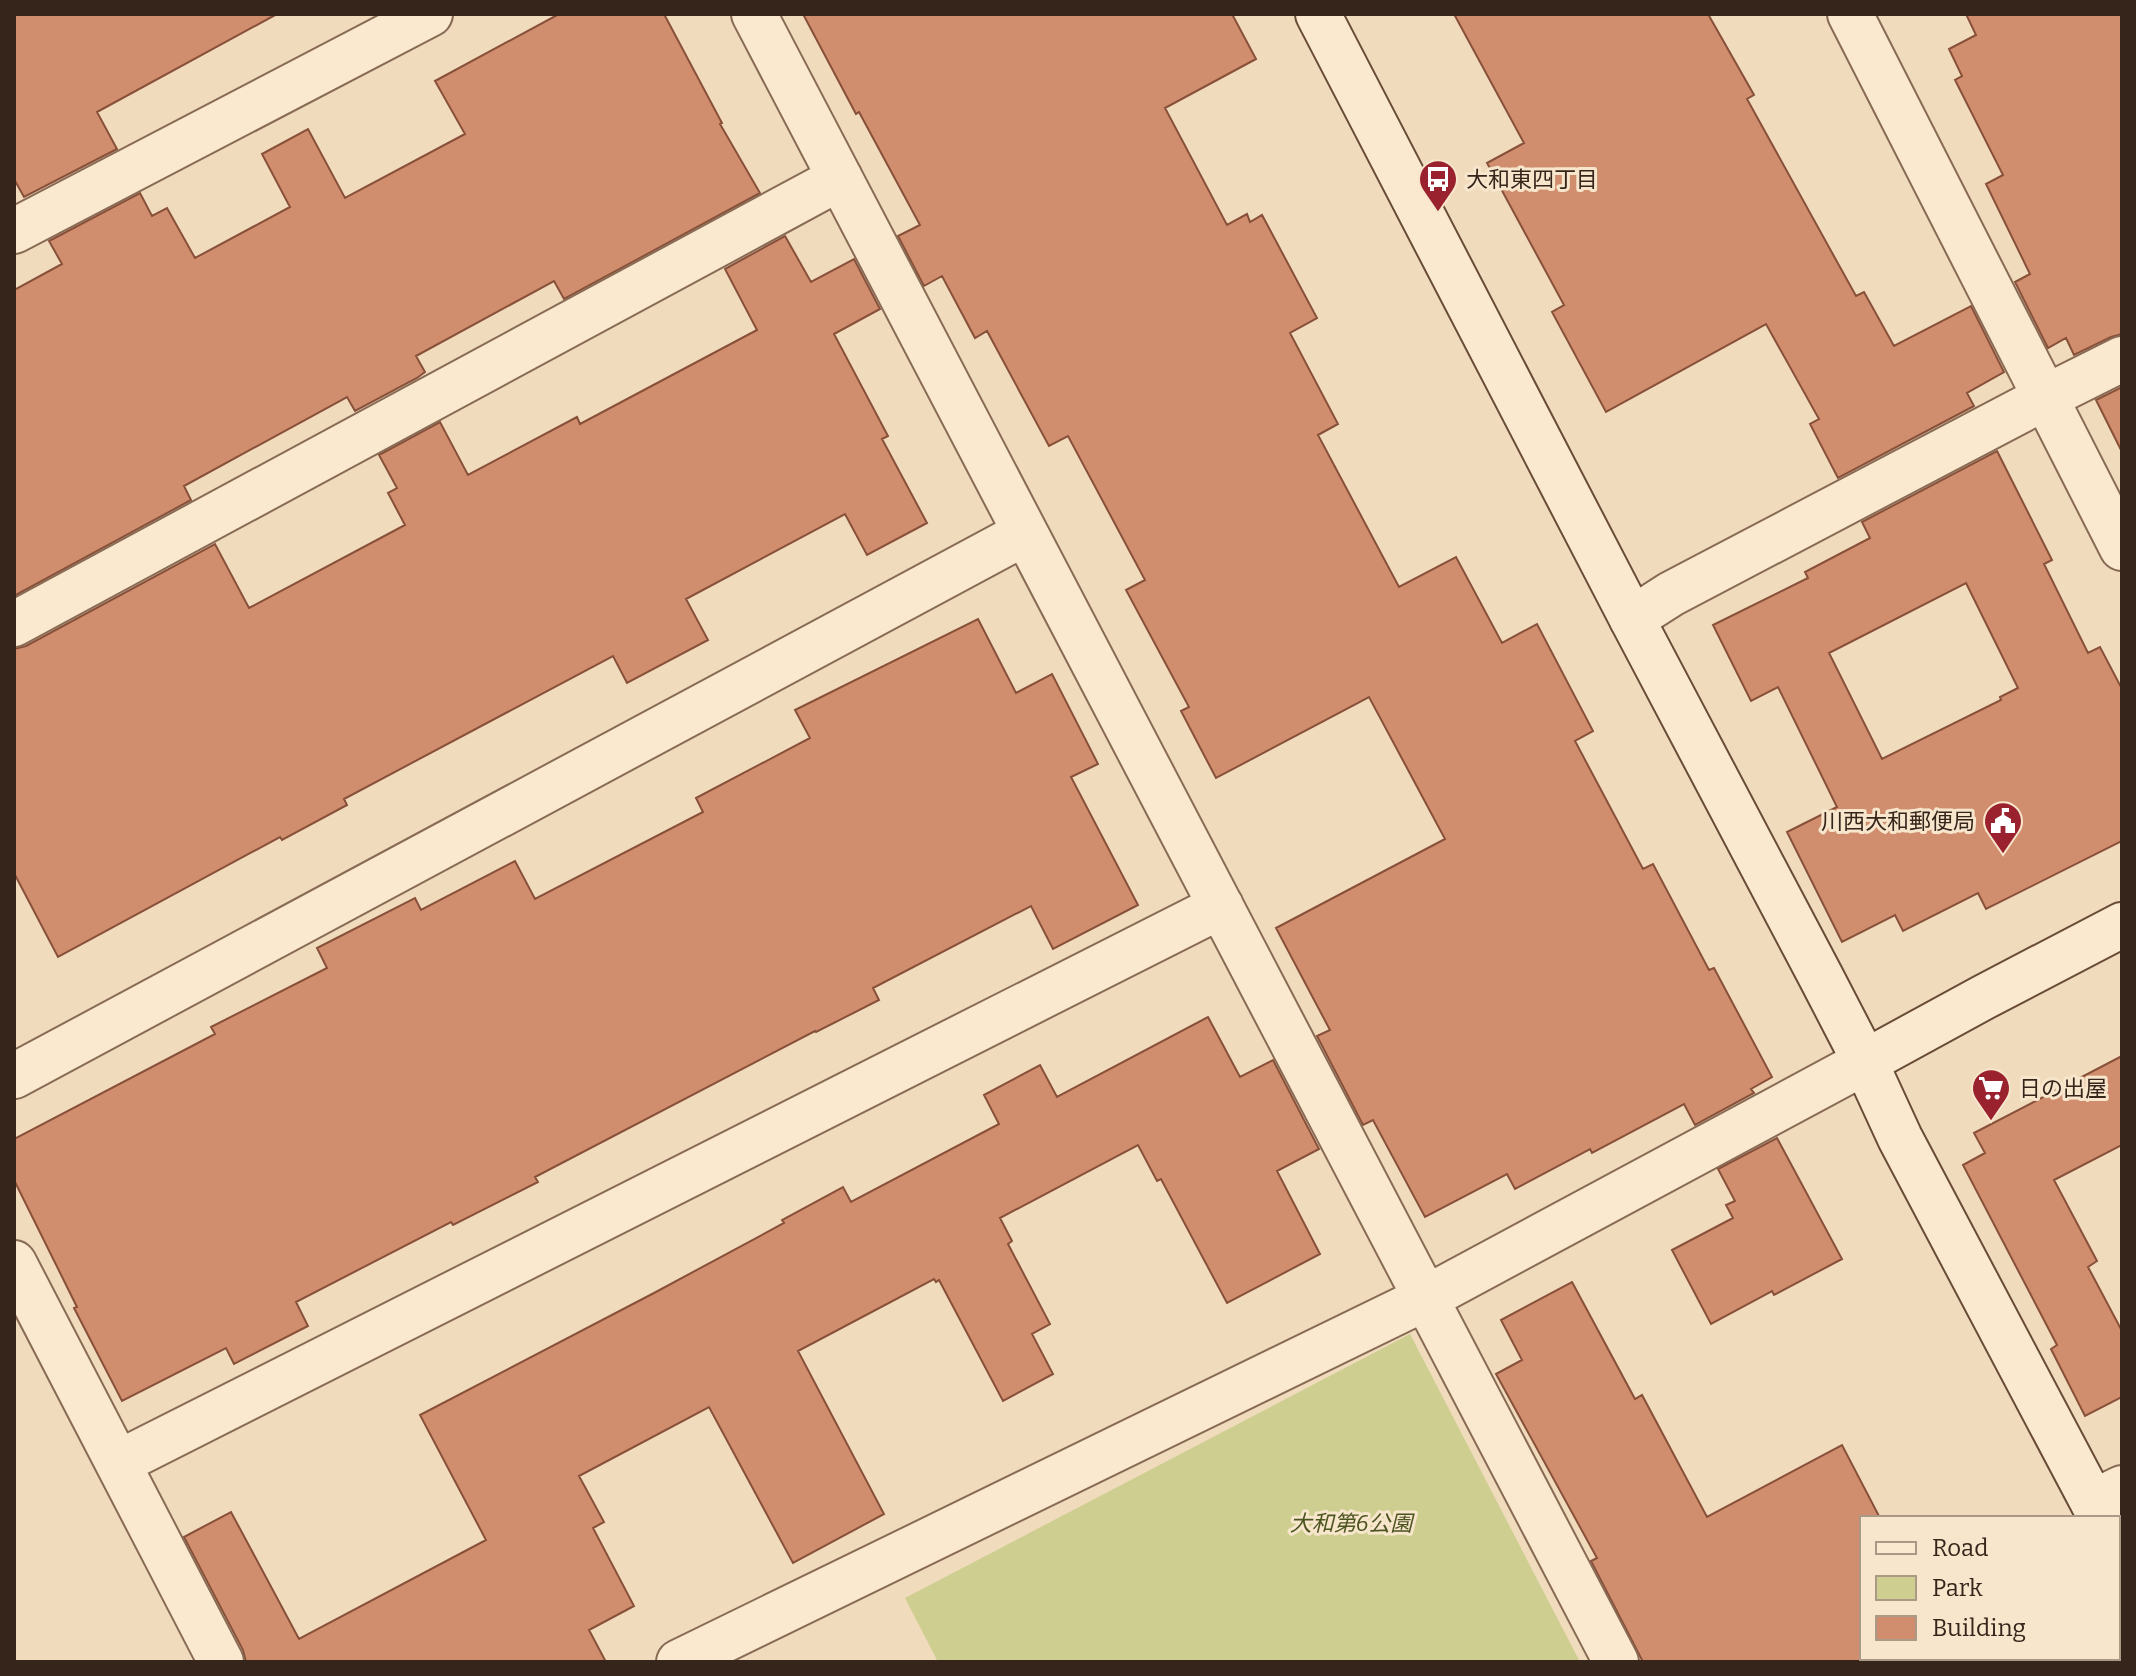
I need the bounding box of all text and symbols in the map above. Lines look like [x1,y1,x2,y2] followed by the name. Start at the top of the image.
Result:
[1417,158,1459,213] bus stop icon: 大和東四丁目
[1466,166,1598,193] place label: 大和東四丁目
[1982,800,2024,855] public building icon: 川西大和郵便局
[1821,808,1975,835] place label: 川西大和郵便局
[1970,1067,2012,1122] supermarket icon: 日の出屋
[2019,1075,2107,1102] place label: 日の出屋
[1290,1510,1415,1537] park label: 大和第6公園
[1860,1516,2120,1660] legend
[1932,1534,1988,1562] text: Road
[1932,1574,1983,1602] text: Park
[1932,1614,2026,1642] text: Building

